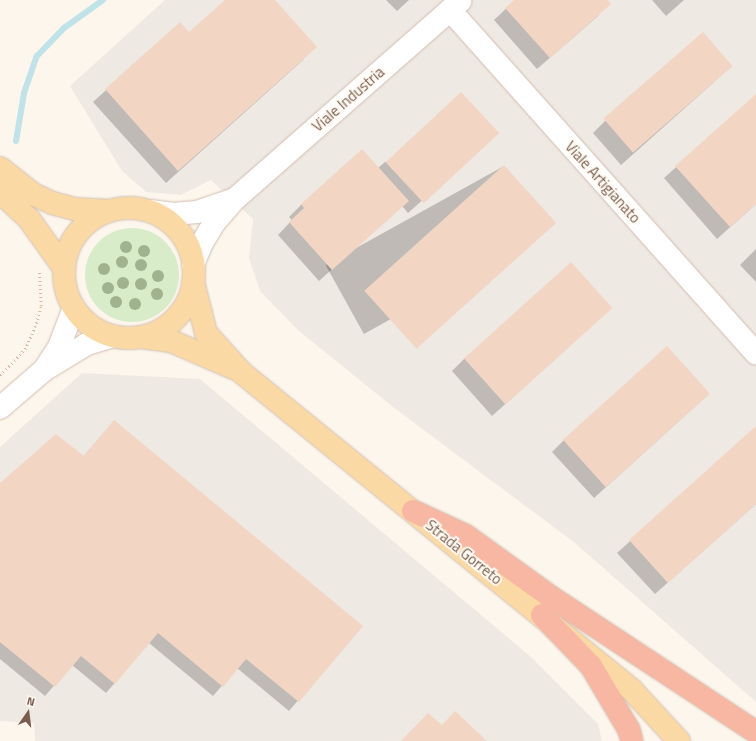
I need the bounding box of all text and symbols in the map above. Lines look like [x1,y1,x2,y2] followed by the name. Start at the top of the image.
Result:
[308,63,388,135] street label: Viale Industria
[562,137,644,227] street label: Viale Artigianato
[422,516,506,588] street label: Strada Gorreto
[8,693,48,733] north arrow
[25,693,37,710] text: N

